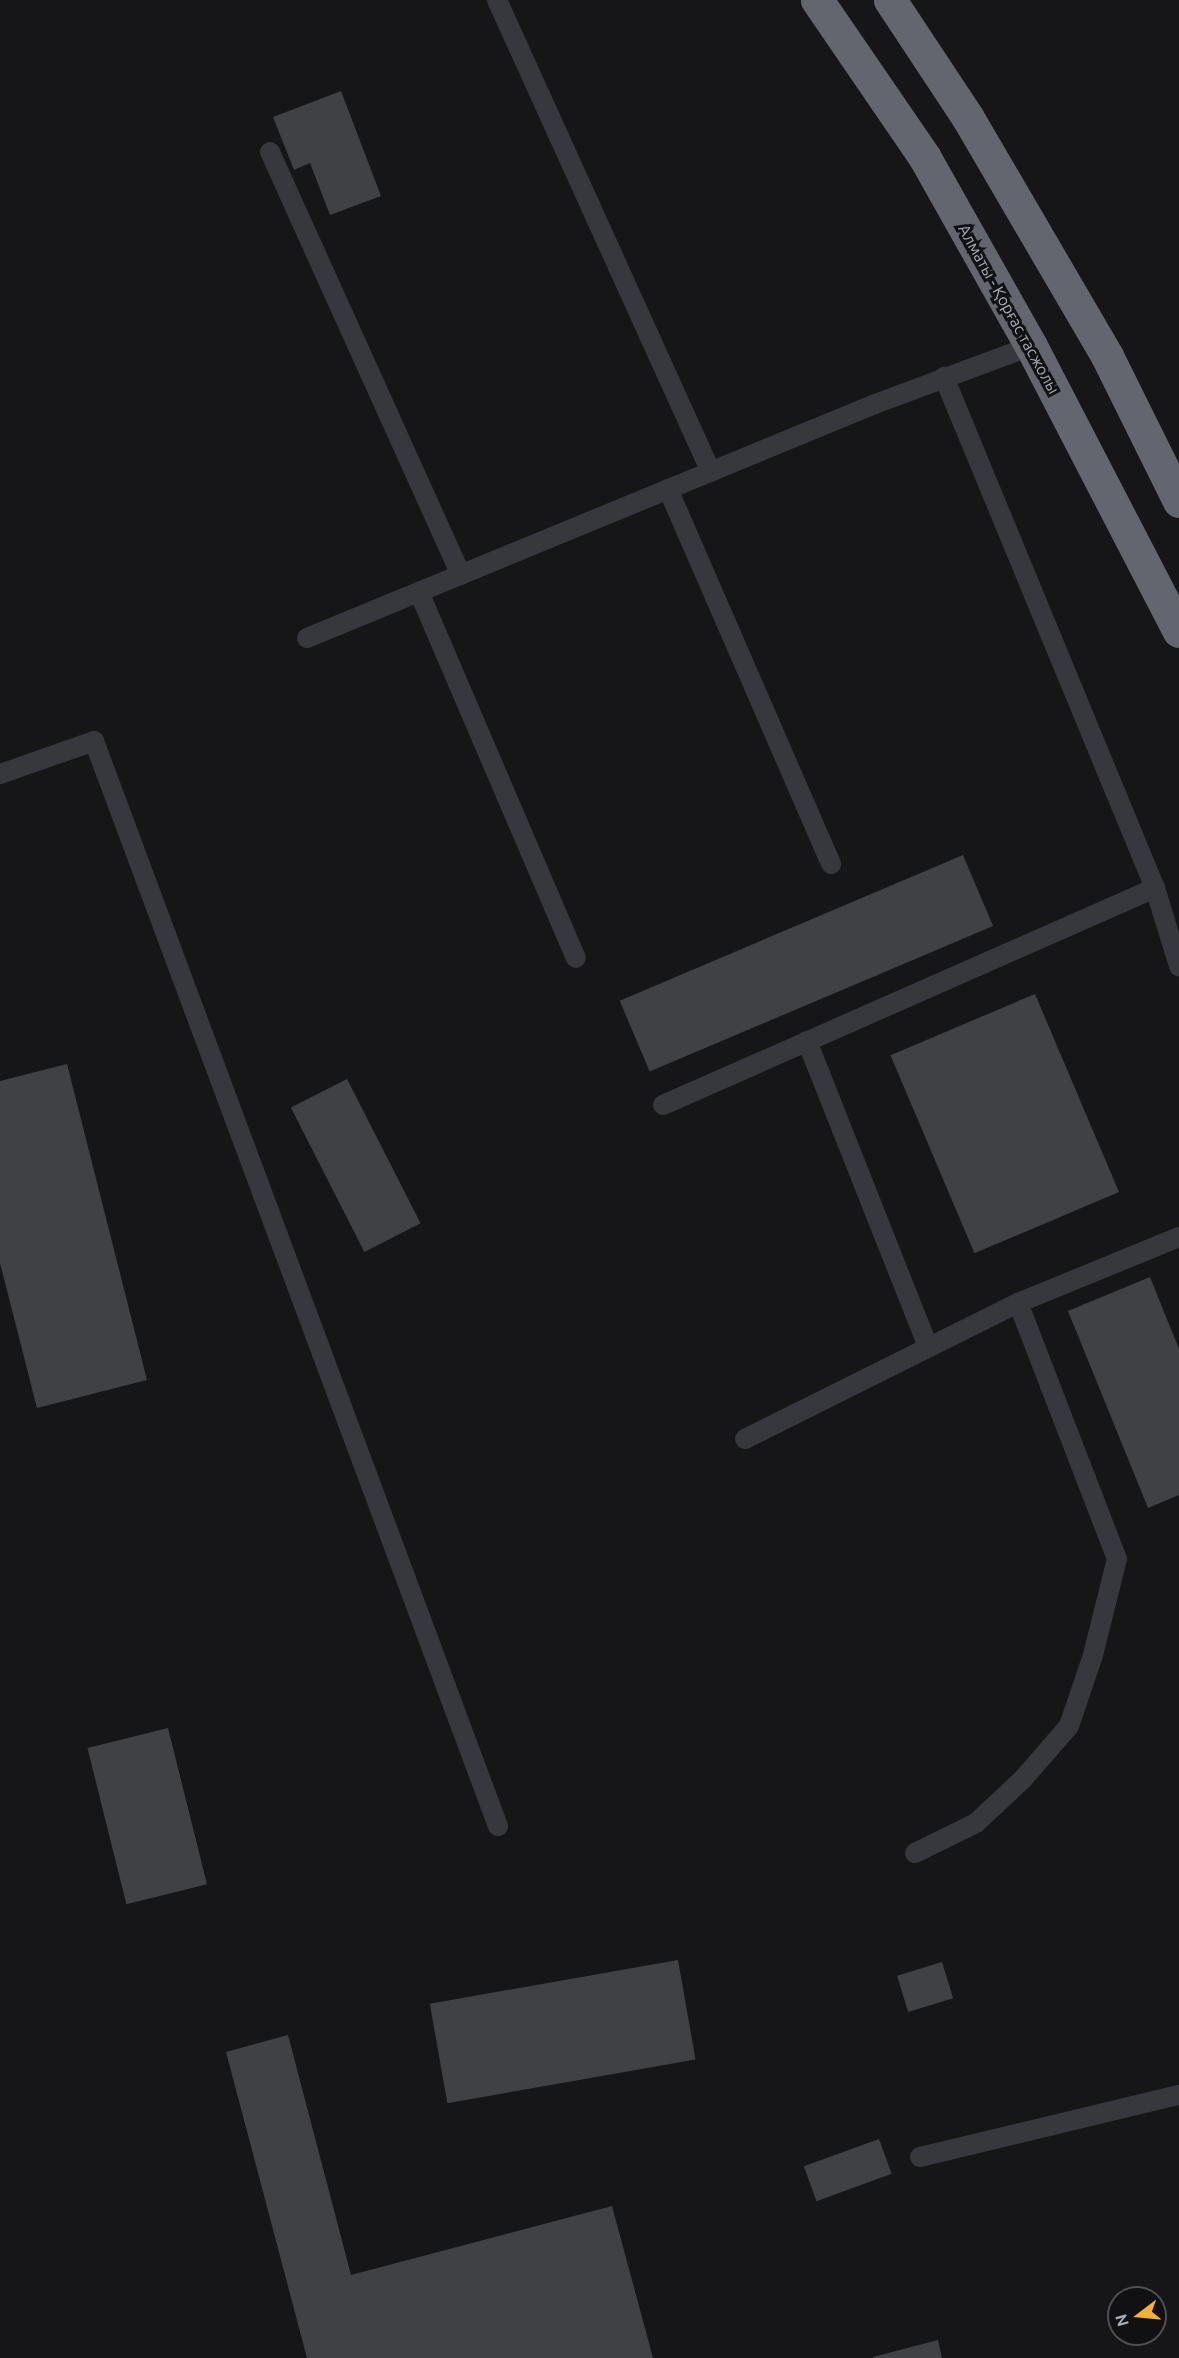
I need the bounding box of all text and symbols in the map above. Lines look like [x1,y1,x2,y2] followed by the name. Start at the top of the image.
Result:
[954,221,1064,397] street label: Алматы - Қорғас тасжолы
[1107,2286,1167,2346] north arrow
[1111,2312,1132,2329] text: N

